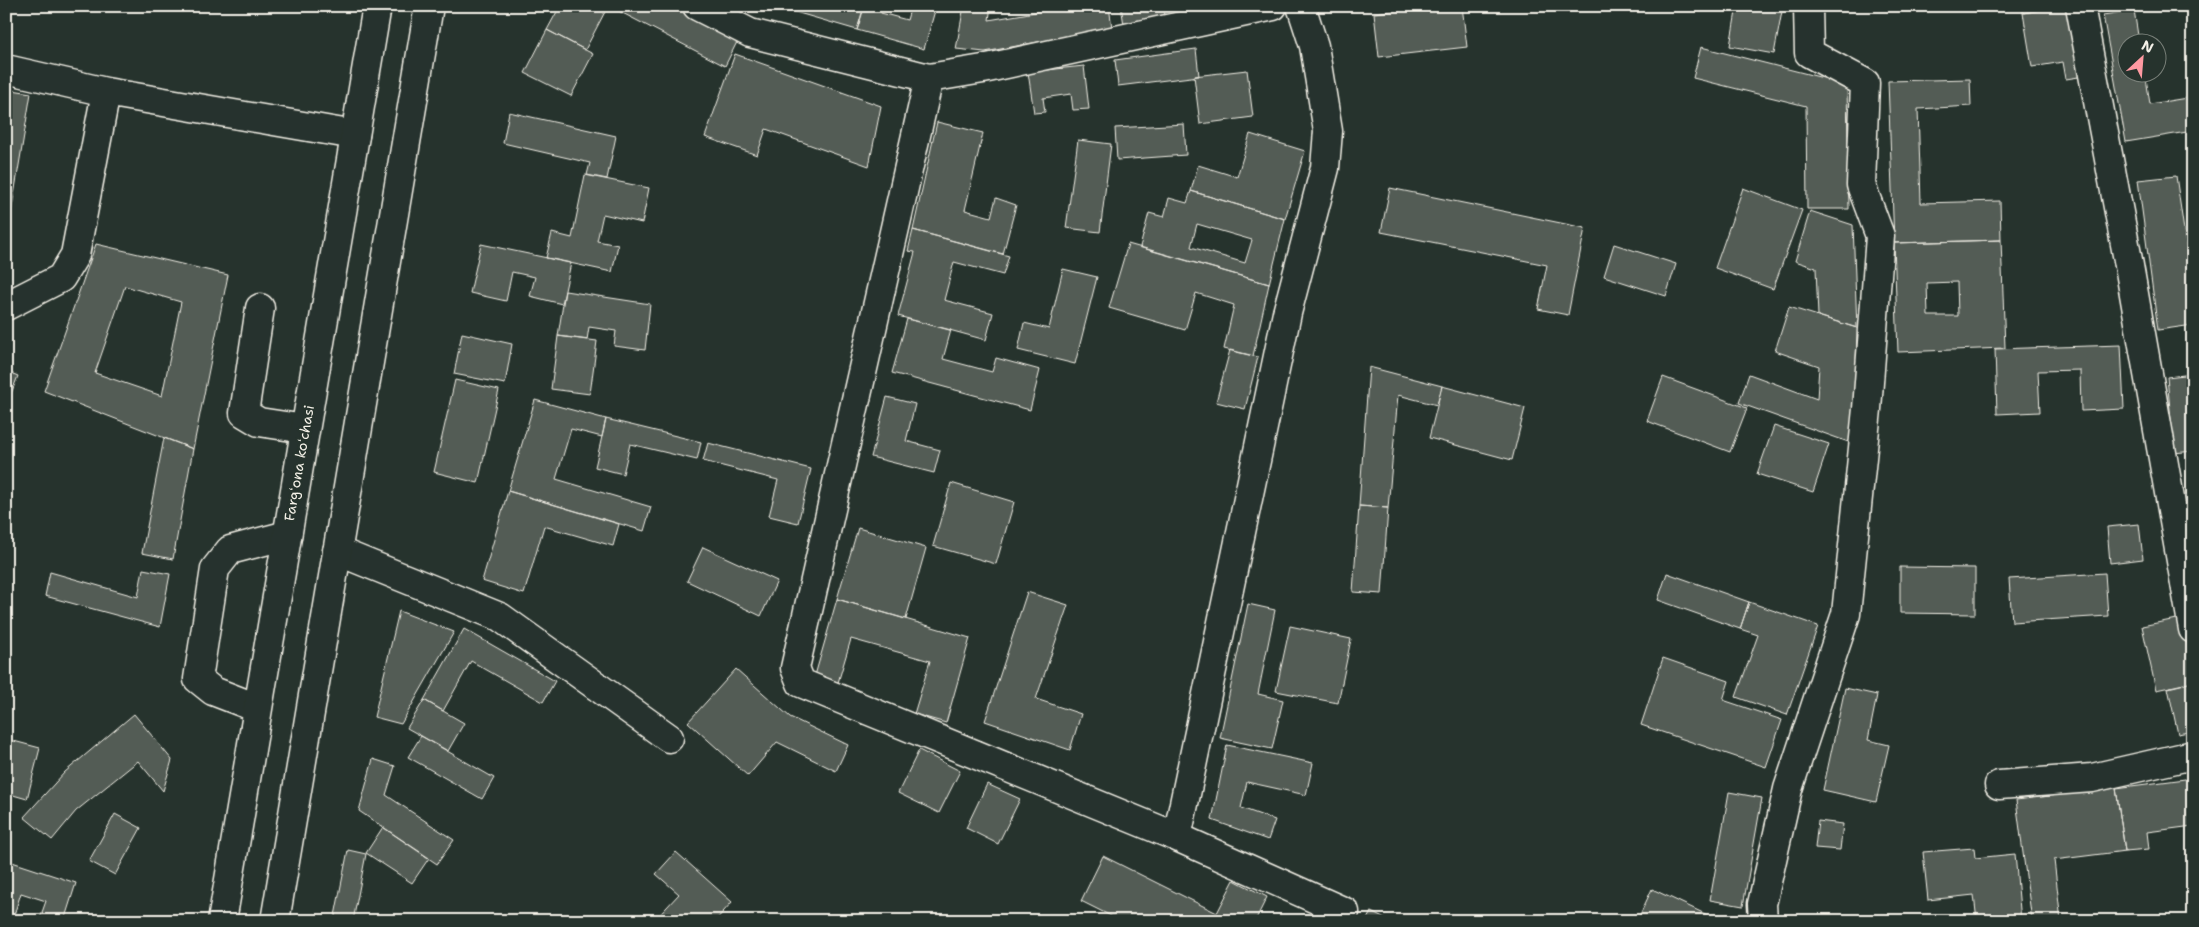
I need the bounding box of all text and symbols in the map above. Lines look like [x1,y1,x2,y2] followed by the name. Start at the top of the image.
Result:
[2116,32,2166,82] north arrow
[2139,36,2157,57] text: N
[280,404,318,522] street label: Fargʻona koʻchasi

